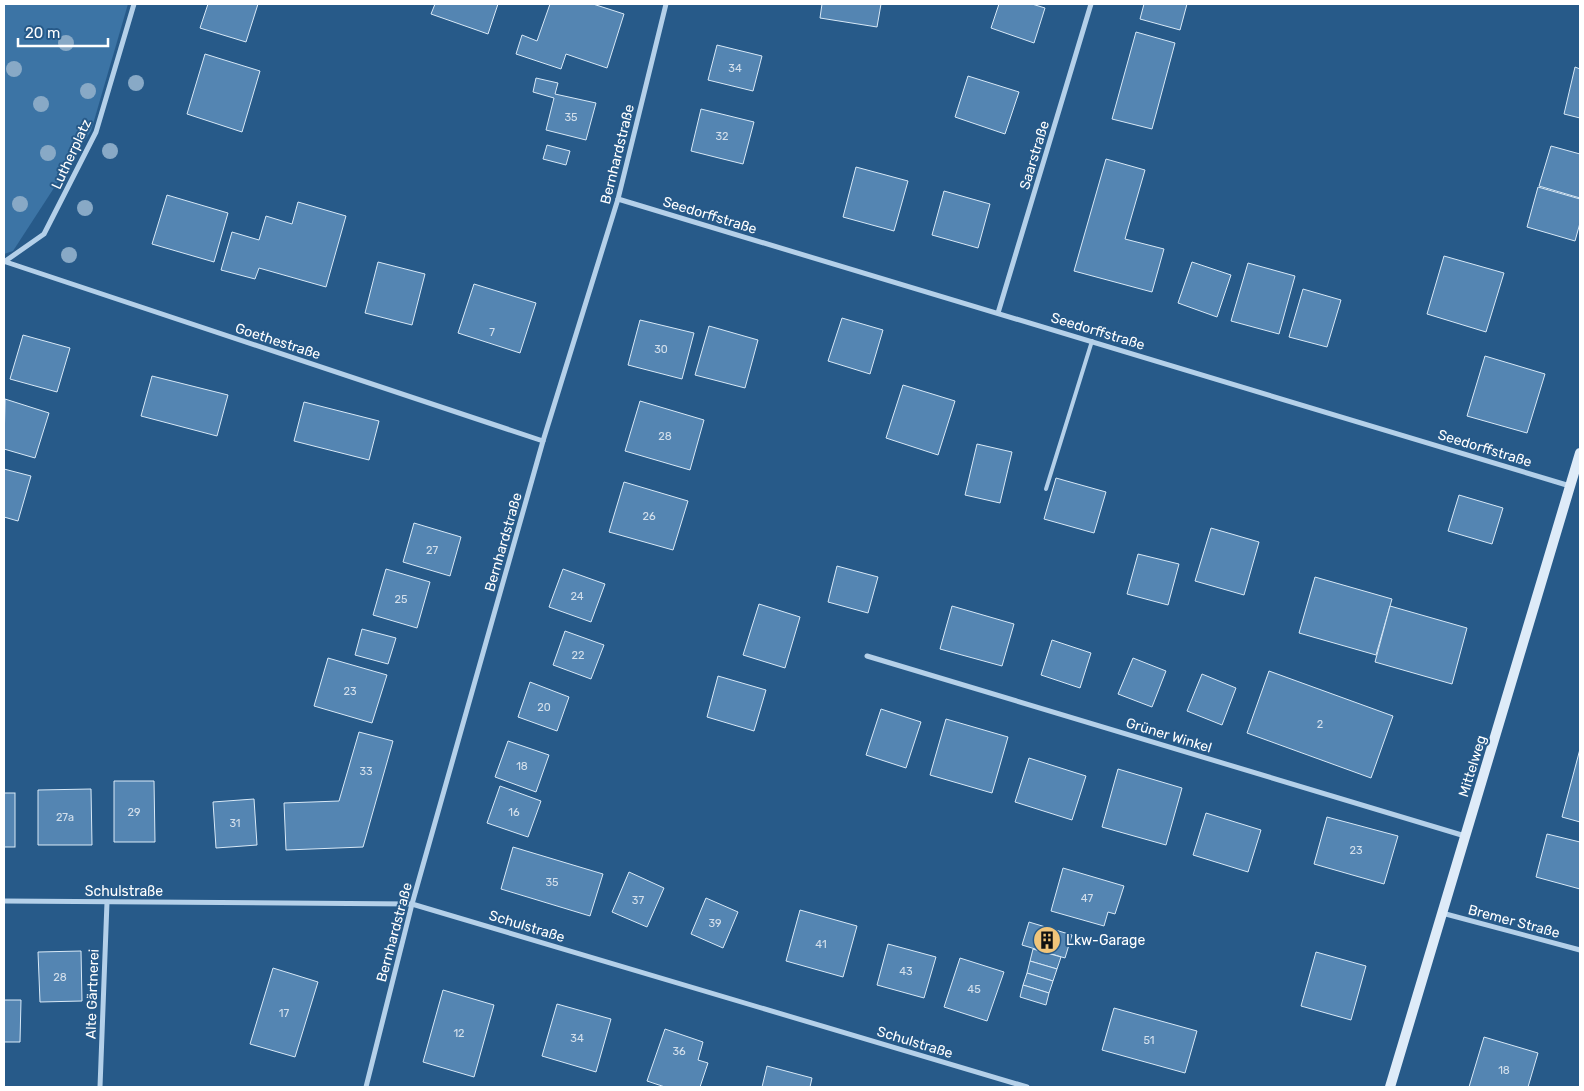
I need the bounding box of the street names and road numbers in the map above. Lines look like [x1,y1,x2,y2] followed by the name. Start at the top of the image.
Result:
[597,102,638,206] street label: Bernhardstraße
[48,117,95,192] street label: Lutherplatz
[1016,119,1053,192] street label: Saarstraße
[661,193,759,238] street label: Seedorffstraße
[1049,309,1147,354] street label: Seedorffstraße
[233,320,323,363] street label: Goethestraße
[1436,426,1534,471] street label: Seedorffstraße
[481,490,526,594] street label: Bernhardstraße
[1124,714,1214,757] street label: Grüner Winkel
[1455,733,1490,799] street label: Mittelweg
[373,880,416,984] street label: Bernhardstraße
[85,883,163,900] street label: Schulstraße
[1466,901,1562,942] street label: Bremer Straße
[487,907,567,946] street label: Schulstraße
[82,949,103,1039] street label: Alte Gärtnerei
[875,1023,955,1062] street label: Schulstraße

